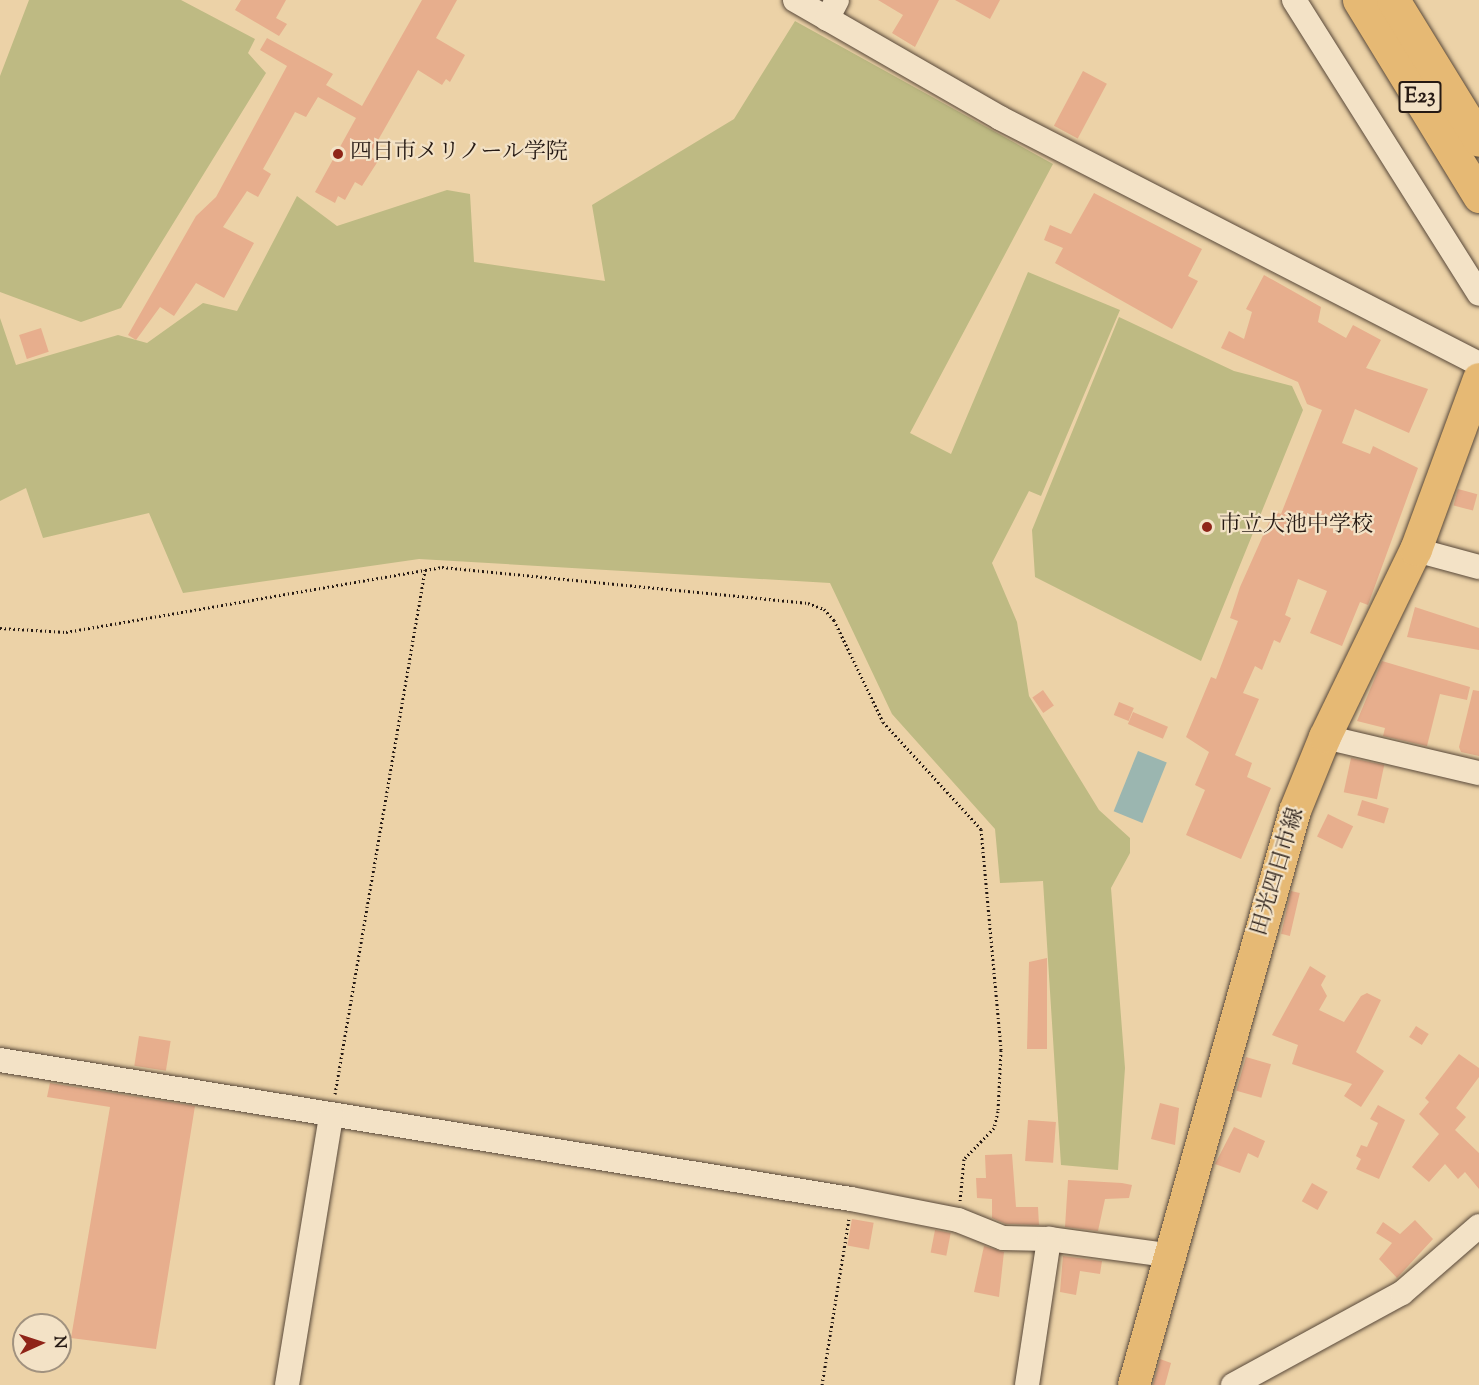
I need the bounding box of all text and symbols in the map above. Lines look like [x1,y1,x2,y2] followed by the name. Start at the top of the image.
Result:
[1398,79,1442,115] road number: E23
[350,141,569,167] place label: 四日市メリノール学院
[331,147,345,161] marker: 四日市メリノール学院
[1219,514,1373,540] place label: 市立大池中学校
[1200,520,1214,534] marker: 市立大池中学校
[1247,805,1311,939] street label: 田光四日市線
[12,1313,72,1373] north arrow
[47,1335,70,1349] text: N

